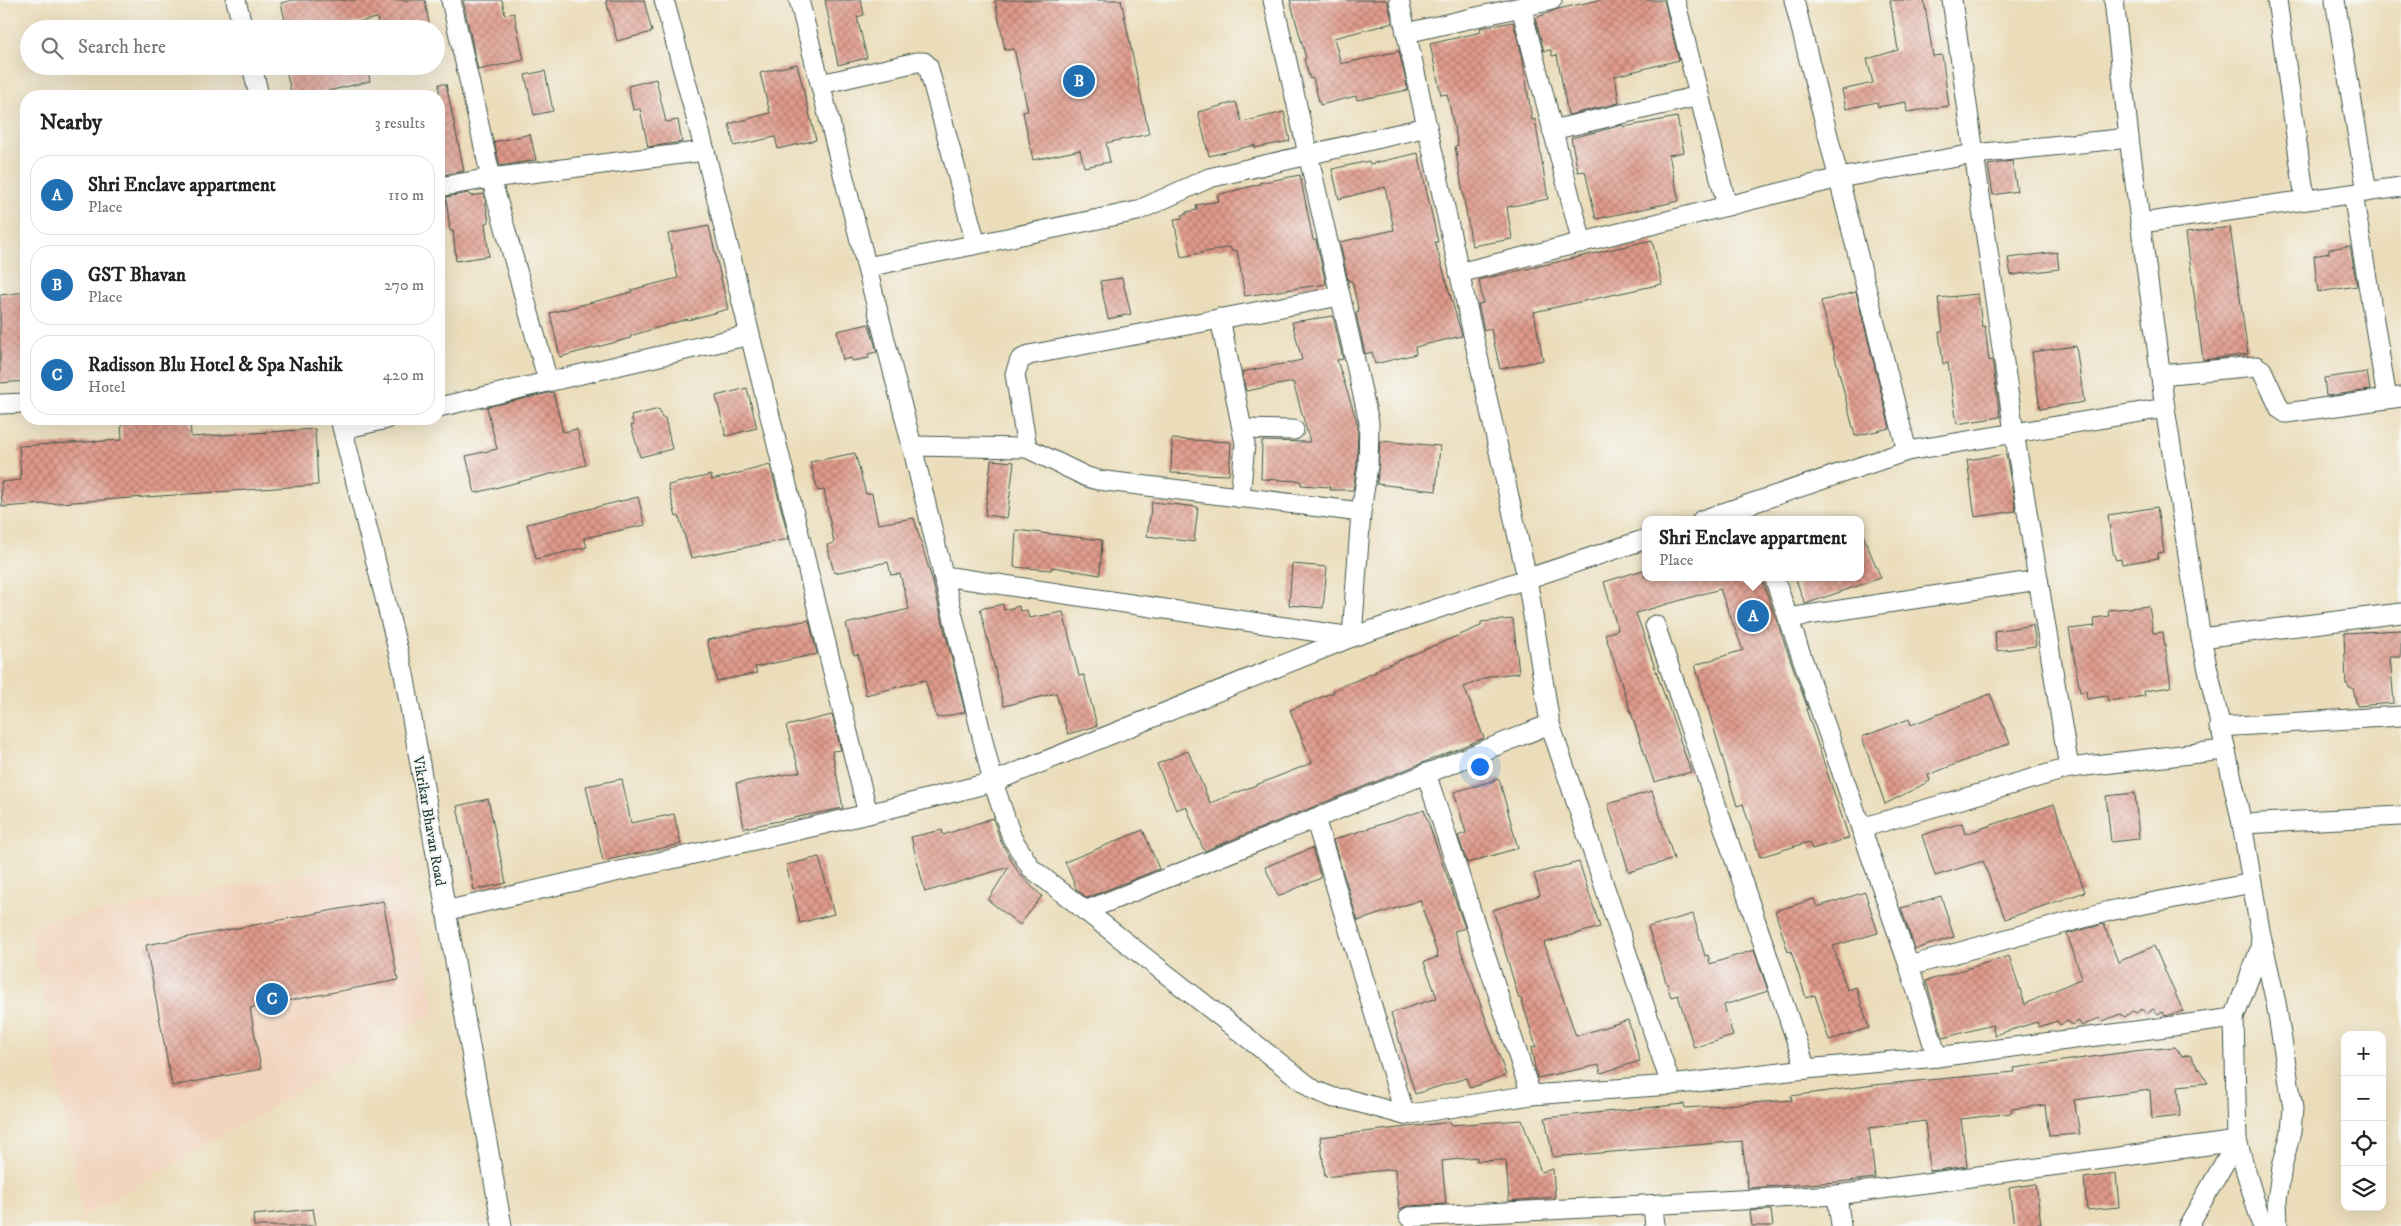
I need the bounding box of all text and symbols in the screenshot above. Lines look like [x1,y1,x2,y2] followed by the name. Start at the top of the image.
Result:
[20,20,445,75] search box
[38,34,66,62] icon: search
[78,36,166,59] text: Search here
[1063,62,1095,100] pin: B
[40,110,102,136] text: Nearby
[375,113,425,133] text: 3 results
[88,174,276,197] text: Shri Enclave appartment
[52,185,62,205] text: A
[388,185,424,205] text: 110 m
[88,197,122,217] text: Place
[88,264,186,287] text: GST Bhavan
[52,275,62,295] text: B
[384,275,424,295] text: 270 m
[88,287,122,307] text: Place
[88,354,343,377] text: Radisson Blu Hotel & Spa Nashik
[52,365,62,385] text: C
[383,365,424,385] text: 420 m
[88,377,126,397] text: Hotel
[1642,516,1864,581] popup
[1659,527,1847,550] text: Shri Enclave appartment
[1659,550,1693,570] text: Place
[1737,597,1769,635] pin: A
[408,754,450,888] street label: Vikrikar Bhavan Road
[1467,754,1493,780] your location
[256,980,288,1018] pin: C
[2341,1031,2386,1211] map controls
[2341,1031,2386,1076] button: +
[2341,1076,2386,1121] button: −
[2341,1121,2386,1166] button: locate
[2341,1166,2386,1211] button: layers

